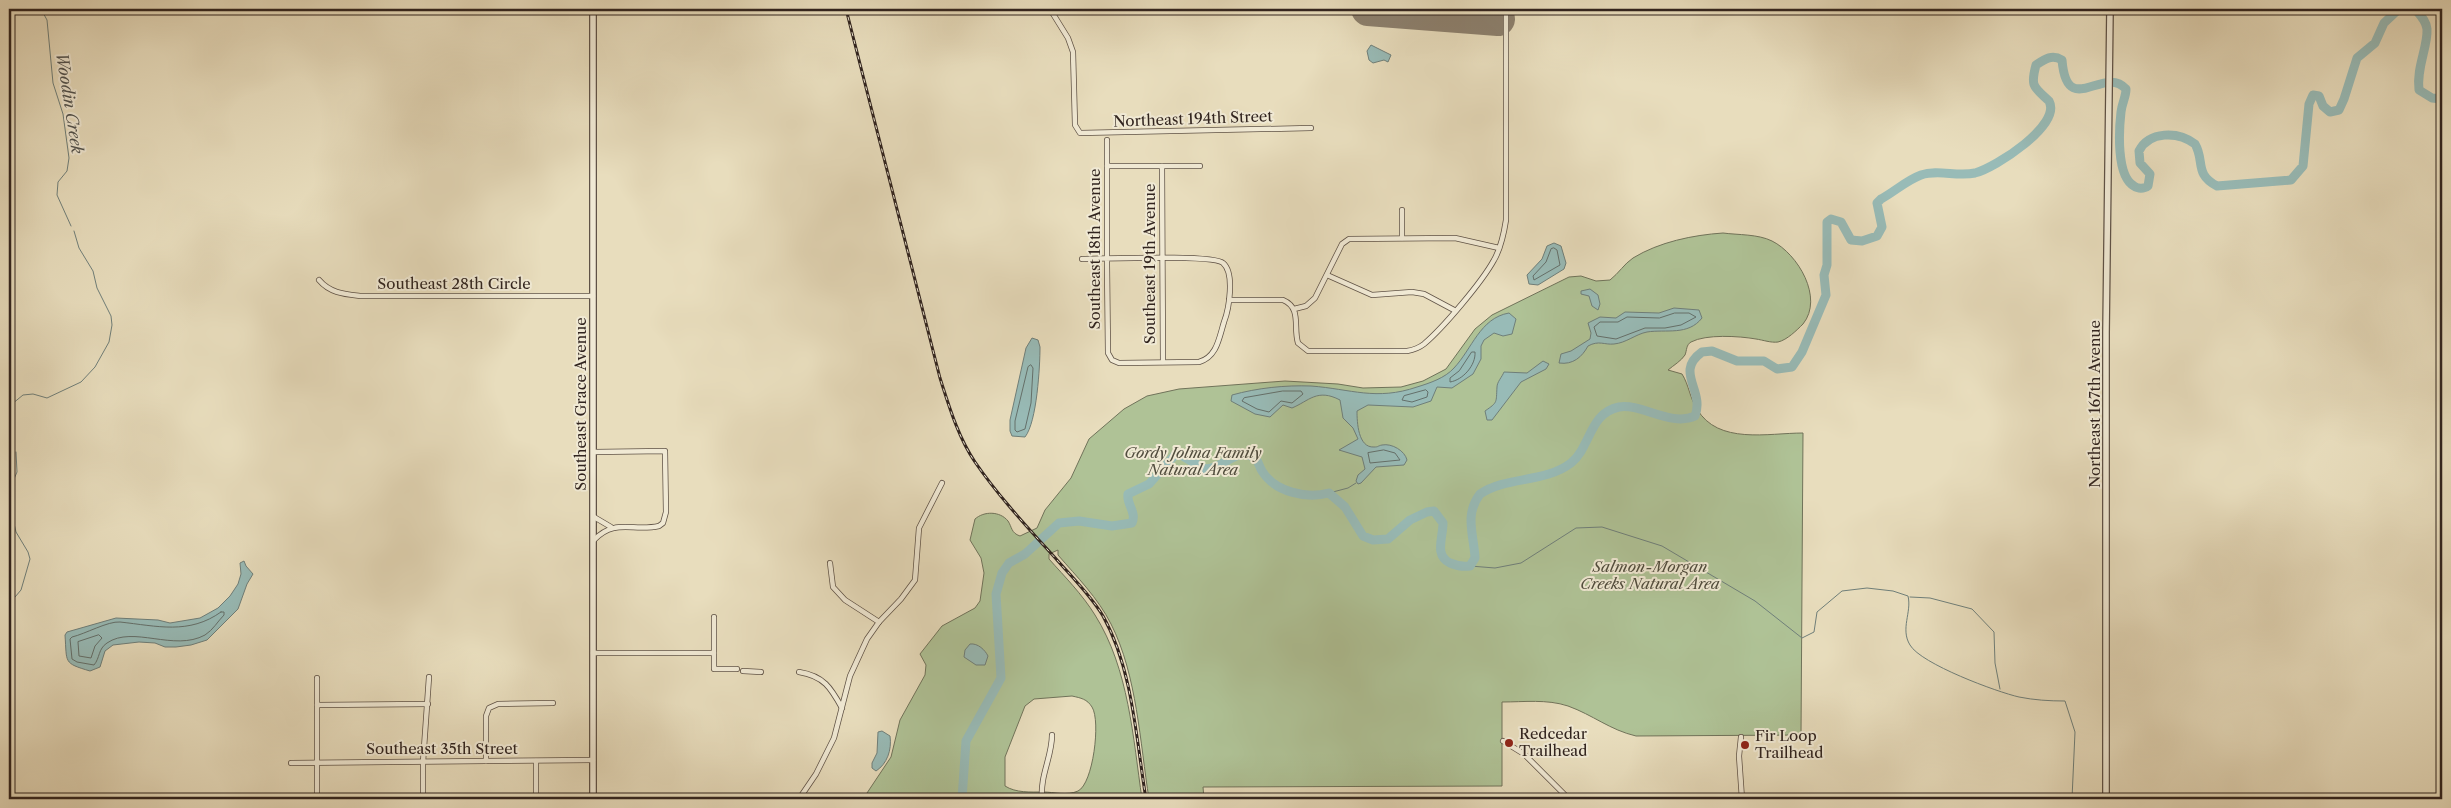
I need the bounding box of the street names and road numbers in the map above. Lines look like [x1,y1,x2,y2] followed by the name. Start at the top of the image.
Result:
[1113,106,1274,131] street label: Northeast 194th Street
[1085,169,1104,329] street label: Southeast 18th Avenue
[1140,184,1159,344] street label: Southeast 19th Avenue
[377,274,531,293] street label: Southeast 28th Circle
[571,317,590,491] street label: Southeast Grace Avenue
[2085,320,2104,488] street label: Northeast 167th Avenue
[366,739,519,758] street label: Southeast 35th Street

